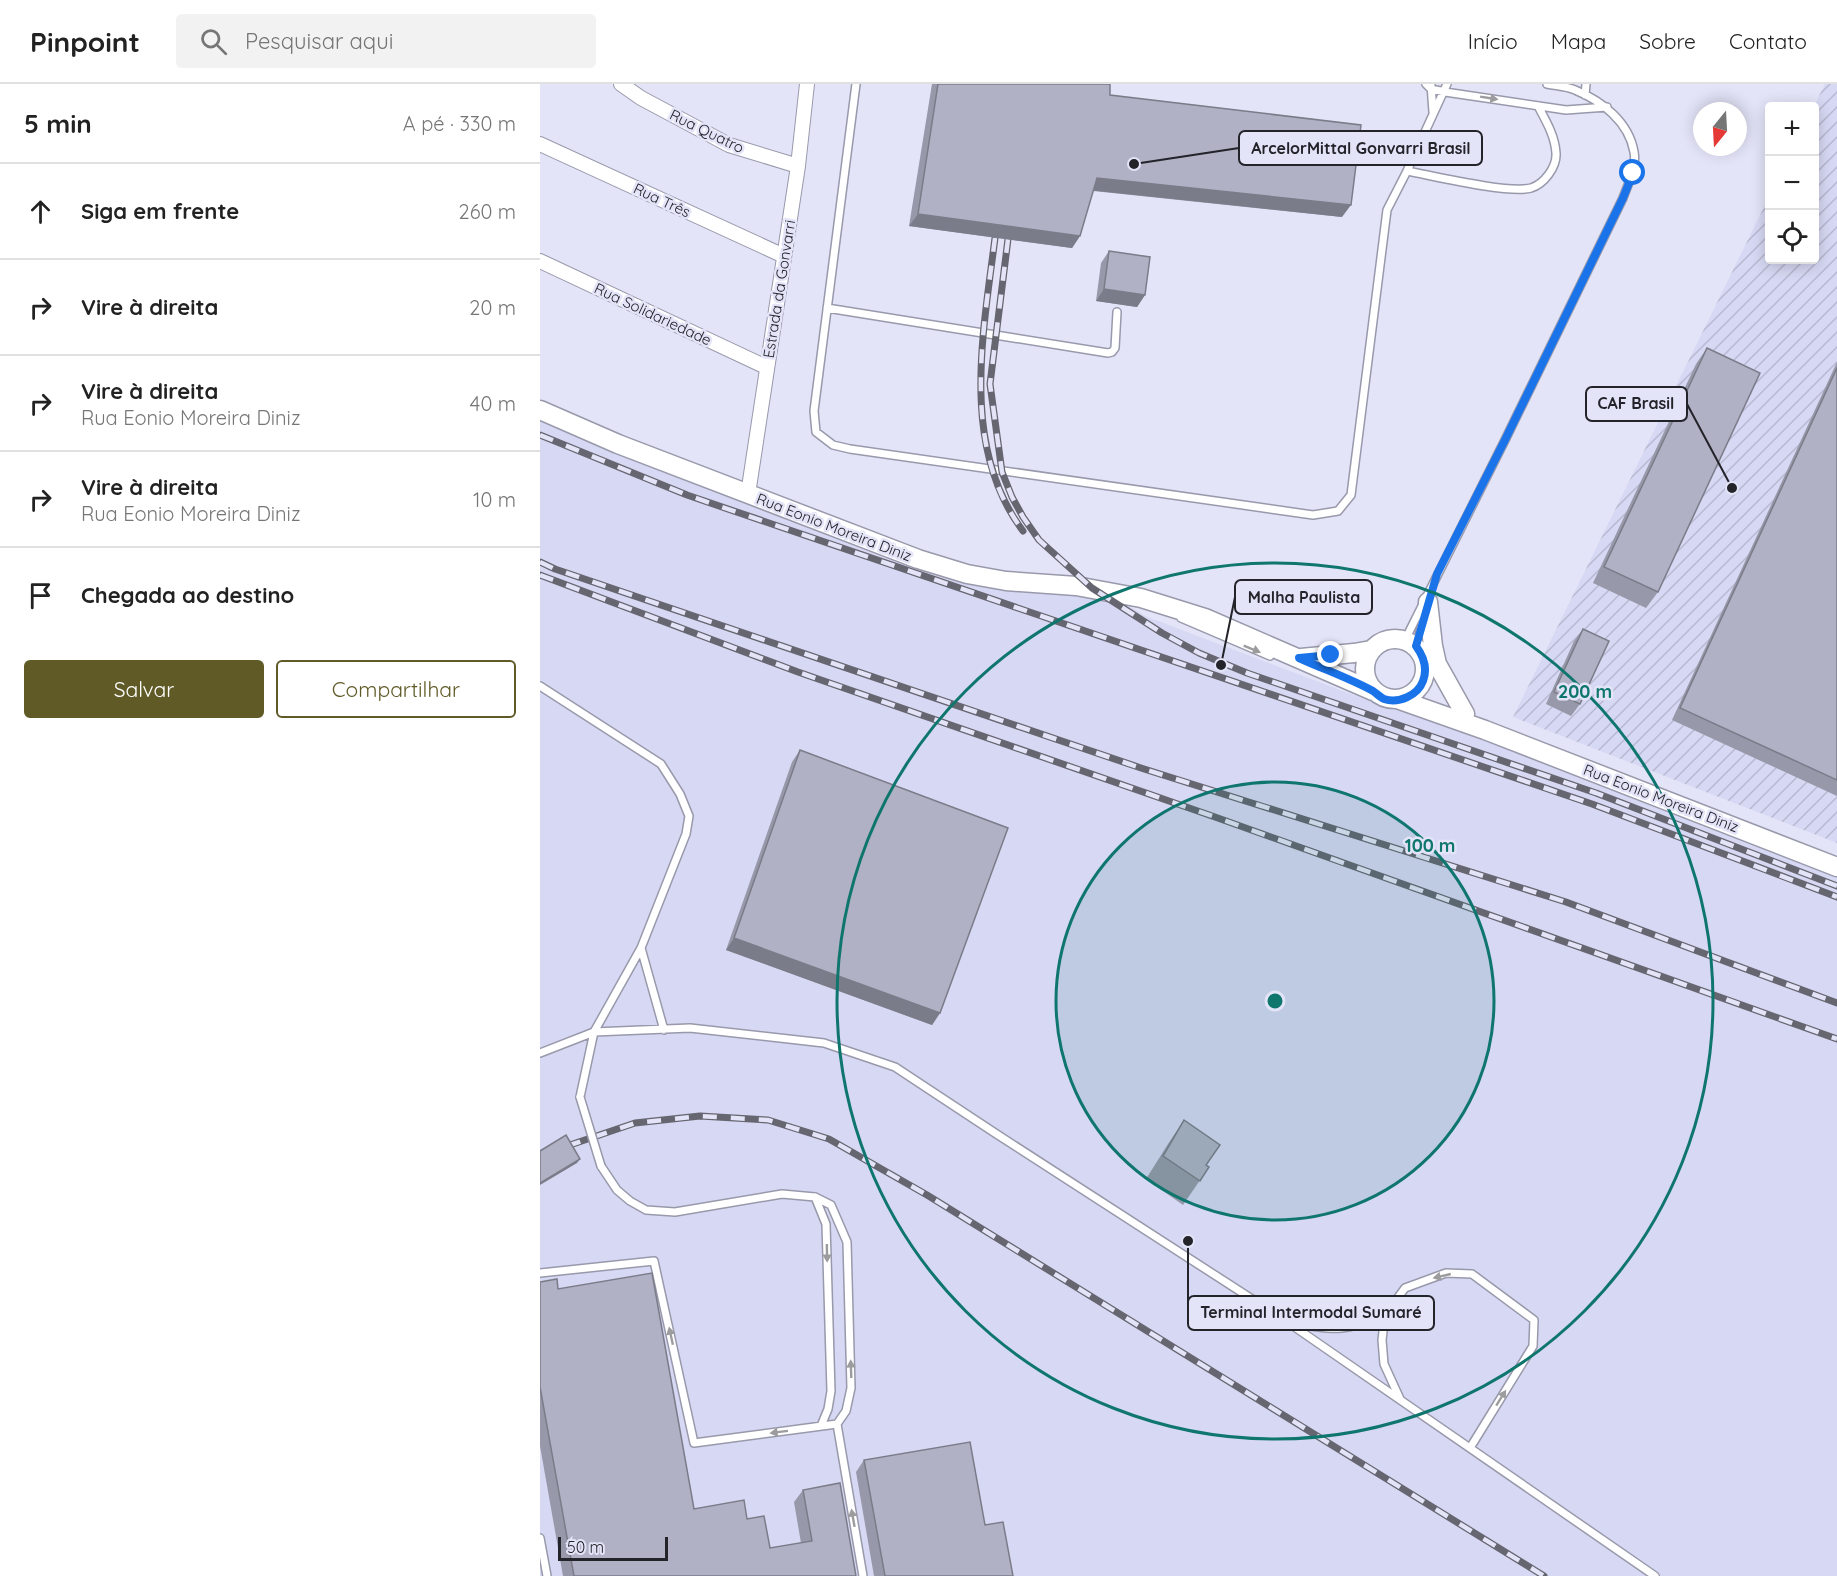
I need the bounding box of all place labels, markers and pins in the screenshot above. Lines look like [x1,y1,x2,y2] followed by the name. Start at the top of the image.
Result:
[1239,131,1482,165] callout: ArcelorMittal Gonvarri Brasil
[1586,387,1687,421] callout: CAF Brasil
[1235,580,1372,614] callout: Malha Paulista
[1265,991,1285,1011] centre of rings
[1188,1296,1434,1330] callout: Terminal Intermodal Sumaré

